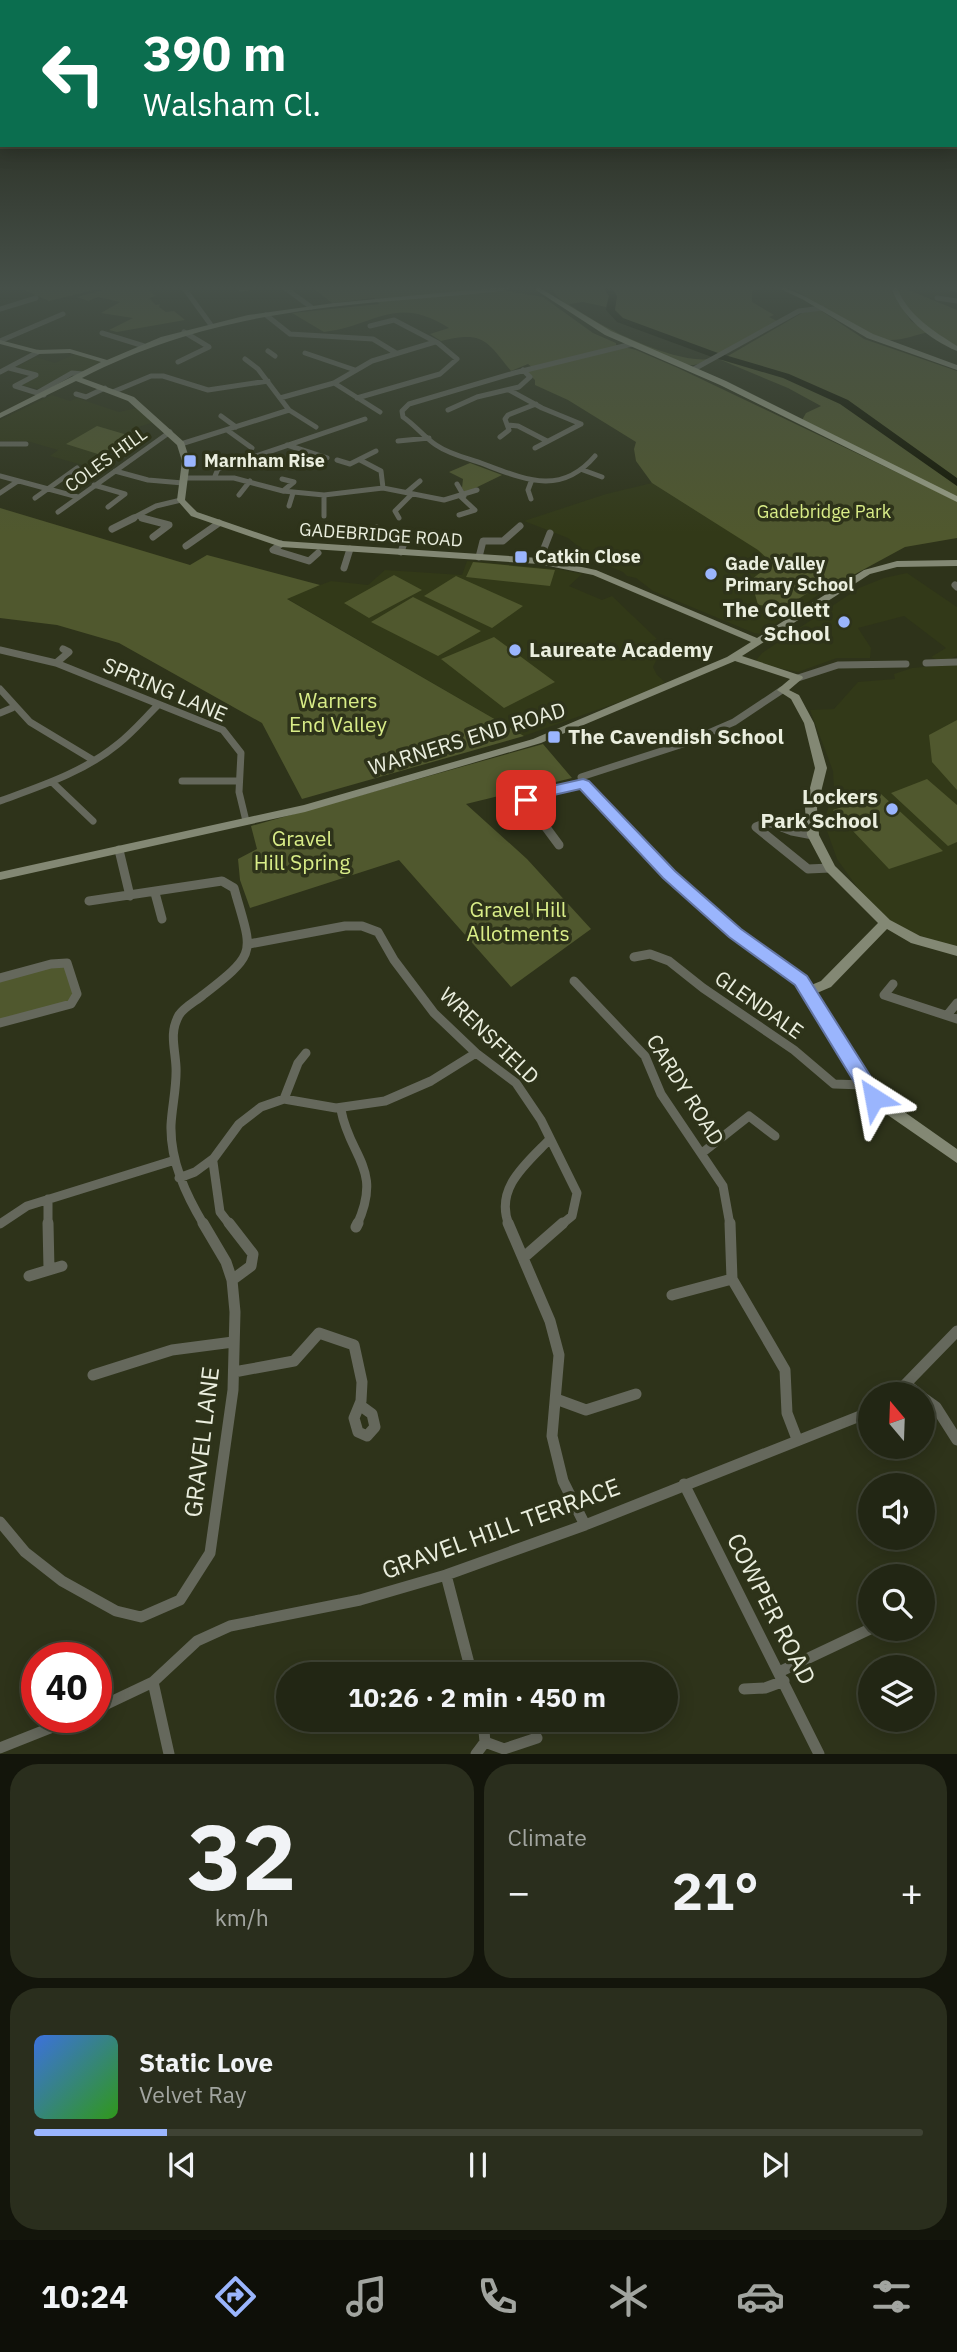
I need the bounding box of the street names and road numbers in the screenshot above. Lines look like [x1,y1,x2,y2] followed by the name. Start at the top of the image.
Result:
[60,422,151,497] street label: COLES HILL
[299,517,464,552] street label: GADEBRIDGE ROAD
[99,650,232,728] street label: SPRING LANE
[365,695,569,781] street label: WARNERS END ROAD
[710,963,809,1045] street label: GLENDALE
[434,981,546,1090] street label: WRENSFIELD
[641,1029,731,1150] street label: CARDY ROAD
[176,1365,226,1519] street label: GRAVEL LANE
[377,1470,624,1586] street label: GRAVEL HILL TERRACE
[720,1527,824,1690] street label: COWPER ROAD

